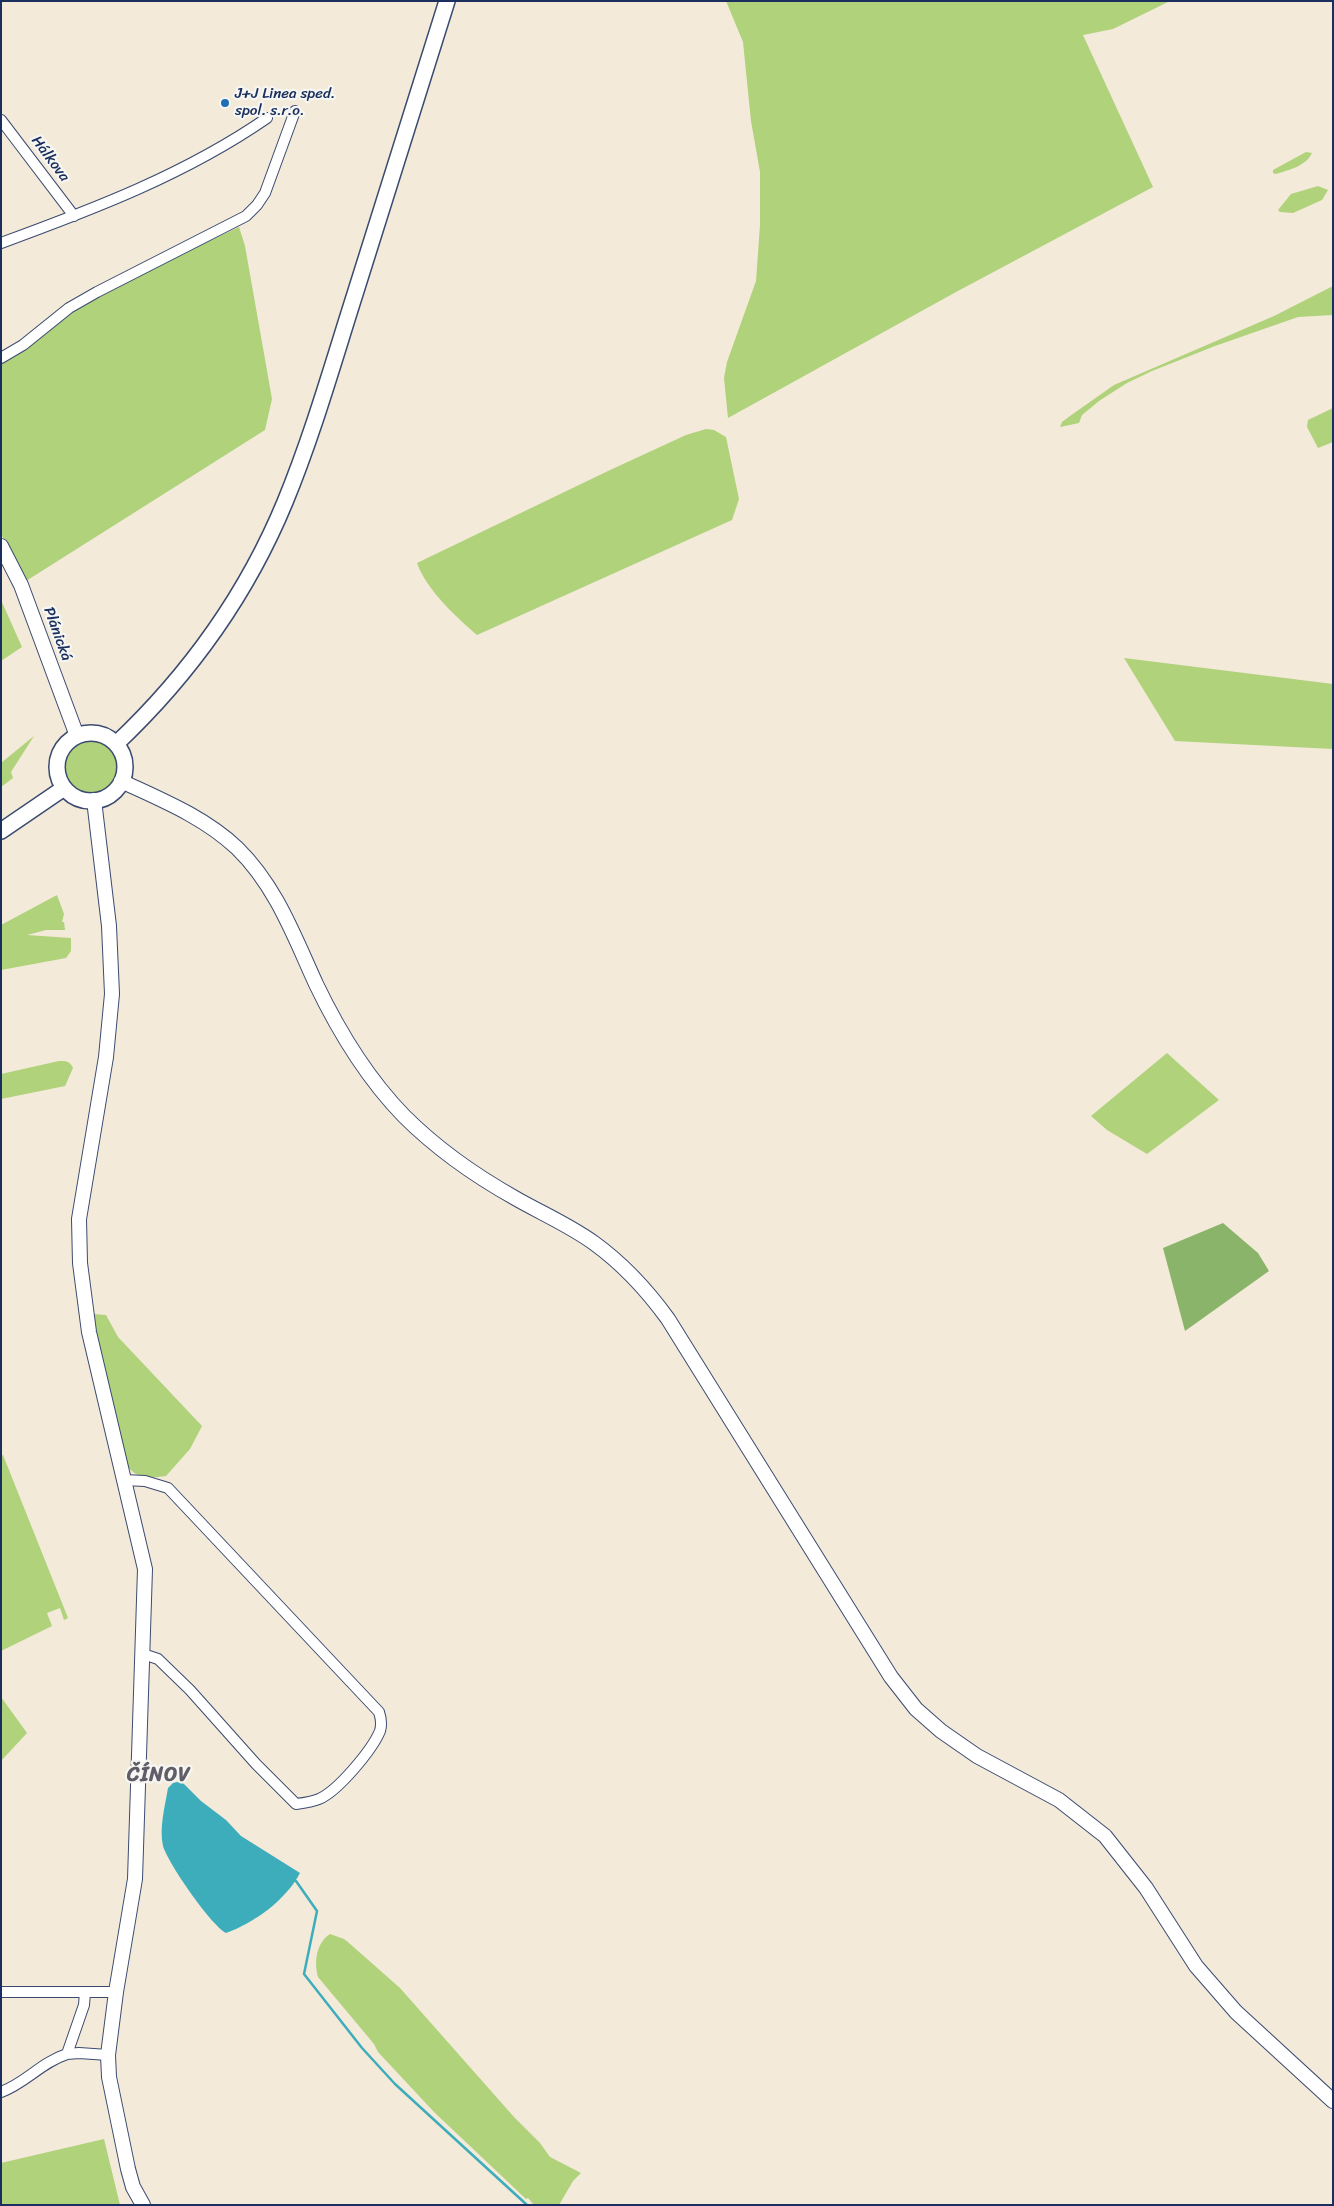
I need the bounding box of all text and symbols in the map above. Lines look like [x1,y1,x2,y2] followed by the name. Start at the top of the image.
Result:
[235,85,335,120] place label: J+J Linea sped. spol. s.r.o.
[219,97,231,109] marker: J+J Linea sped. spol. s.r.o.
[27,133,73,185] street label: Hálkova
[39,605,75,663] street label: Plánická
[126,1764,192,1788] district label: ČÍNOV

